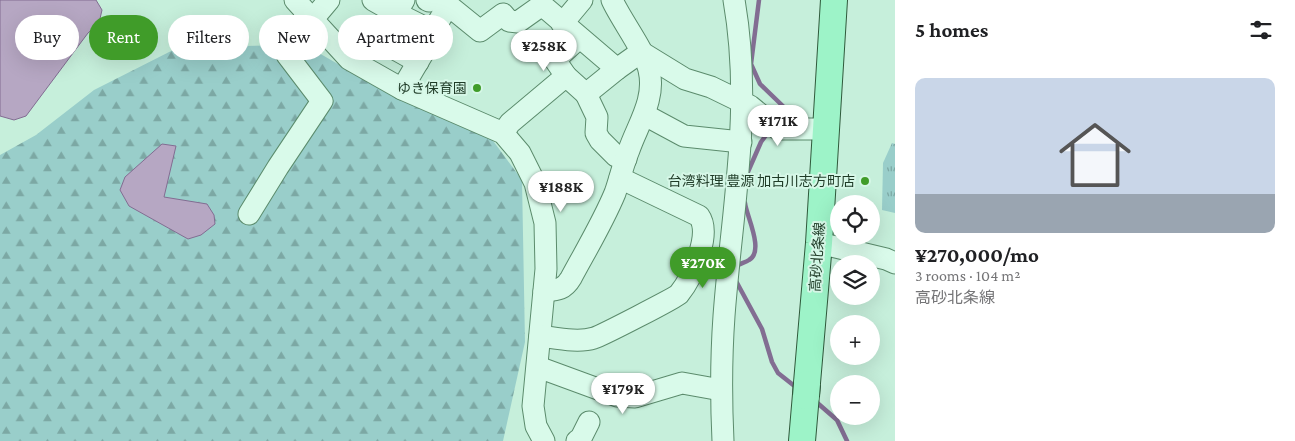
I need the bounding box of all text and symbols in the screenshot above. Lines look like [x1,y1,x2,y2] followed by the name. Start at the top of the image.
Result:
[15,15,79,60] chip: Buy
[89,15,158,60] chip: Rent
[168,15,249,60] chip: Filters
[259,15,328,60] chip: New
[338,15,453,60] chip: Apartment
[1247,16,1275,44] icon: filters
[915,18,988,42] text: 5 homes
[509,30,579,72] pin: ¥258K
[522,37,566,54] text: ¥258K
[397,80,467,96] place label: ゆき保育園
[471,82,483,94] marker: ゆき保育園
[743,104,813,147] pin: ¥171K
[1050,110,1140,200] icon: home
[758,112,798,129] text: ¥171K
[526,170,596,213] pin: ¥188K
[668,173,855,189] place label: 台湾料理 豊源 加古川志方町店
[859,175,871,187] marker: 台湾料理 豊源 加古川志方町店
[539,178,583,195] text: ¥188K
[830,195,880,425] map controls
[830,195,880,245] button: locate
[807,222,827,292] street label: 高砂北条線
[915,243,1039,267] text: ¥270,000/mo
[668,246,738,289] pin: ¥270K
[681,254,725,271] text: ¥270K
[830,255,880,305] button: layers
[915,267,1020,284] text: 3 rooms · 104 m²
[915,289,995,306] text: 高砂北条線
[830,315,880,365] button: +
[588,372,658,415] pin: ¥179K
[830,375,880,425] button: −
[602,380,644,397] text: ¥179K

